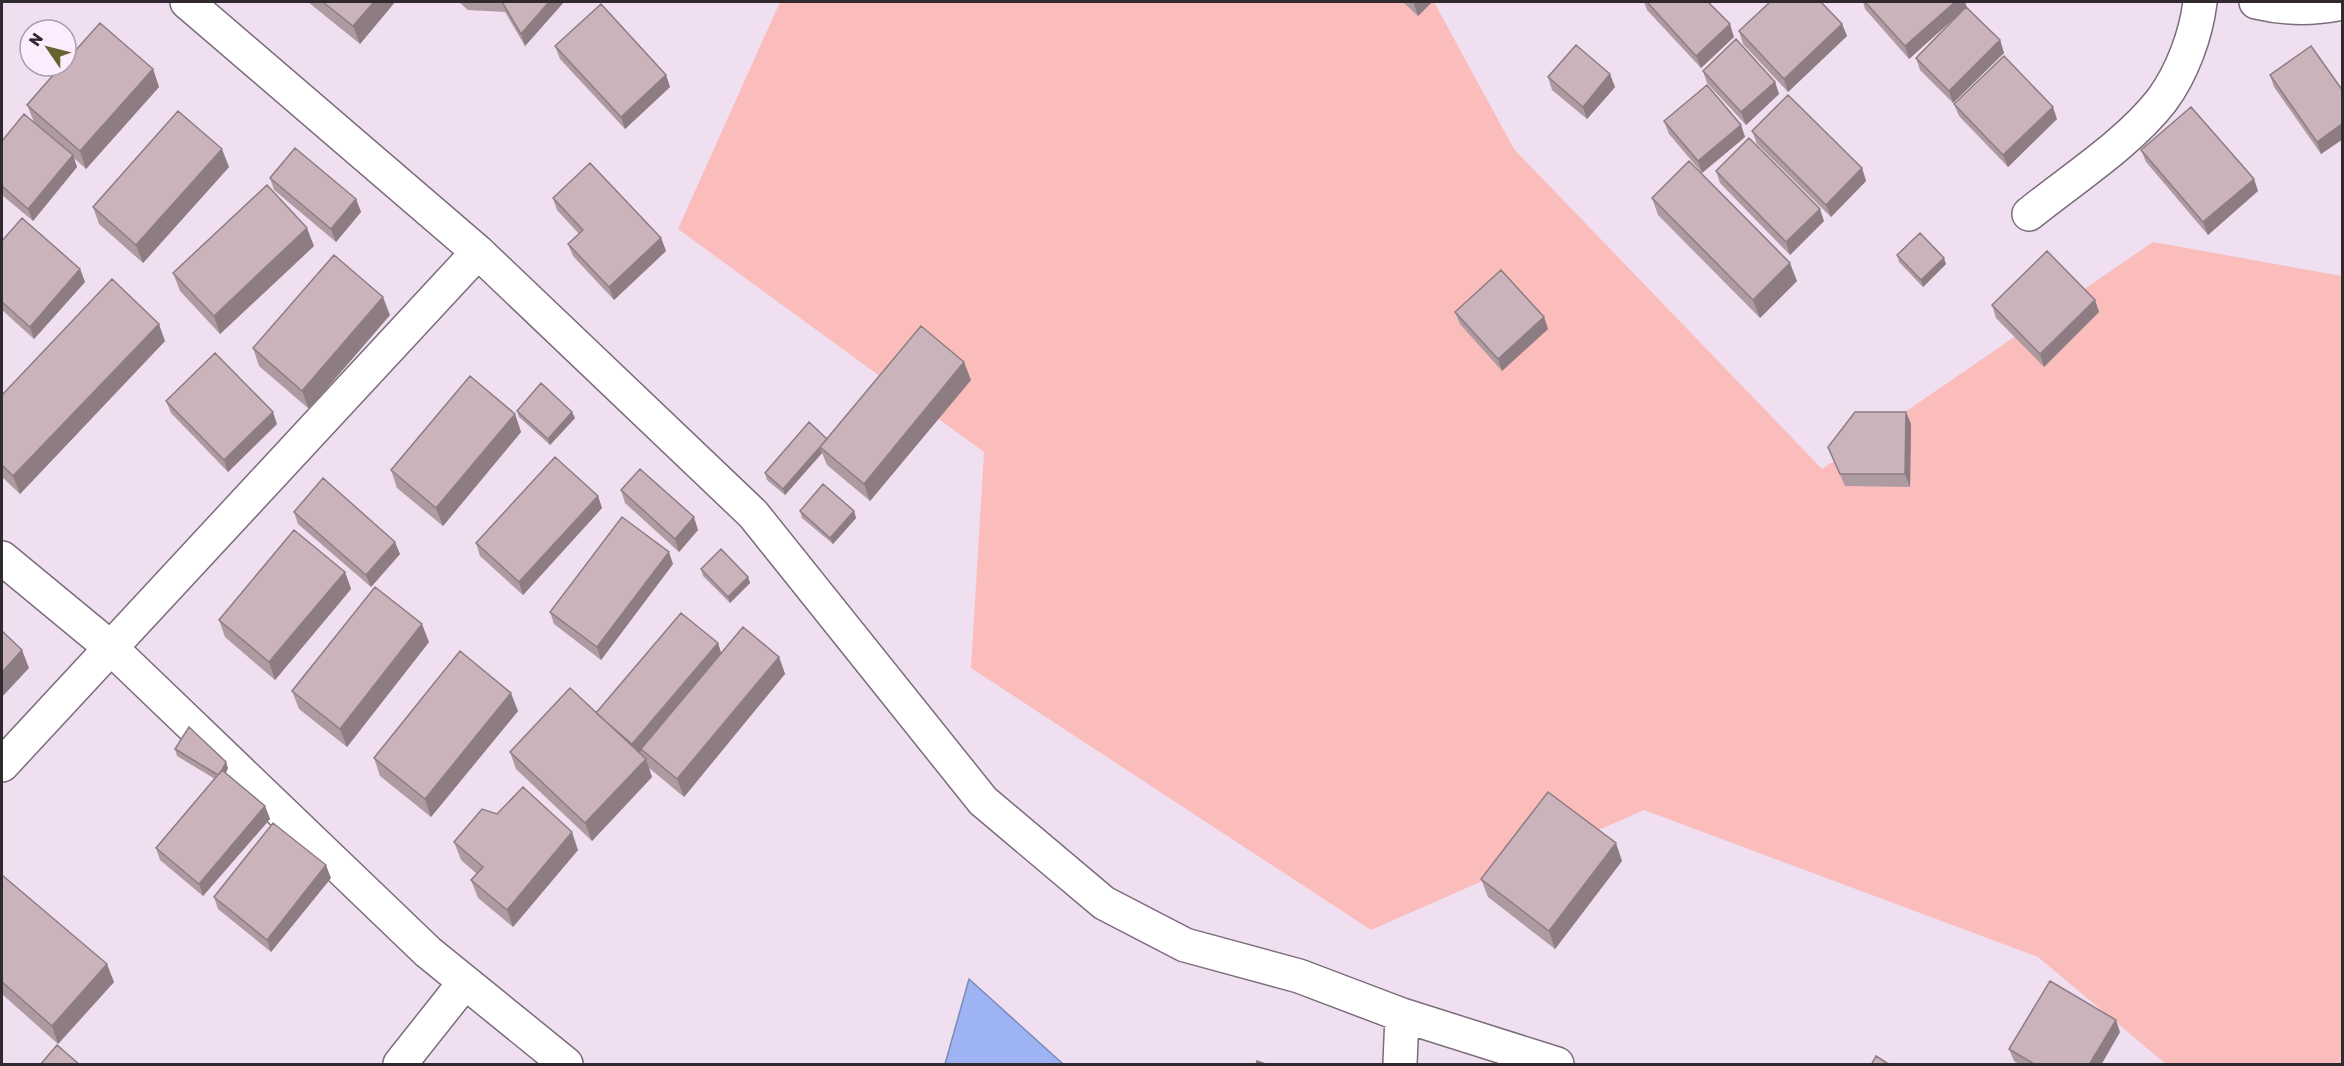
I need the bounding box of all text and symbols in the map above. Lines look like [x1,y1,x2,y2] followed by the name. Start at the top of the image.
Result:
[18,18,78,78] north arrow
[25,30,47,50] text: N

